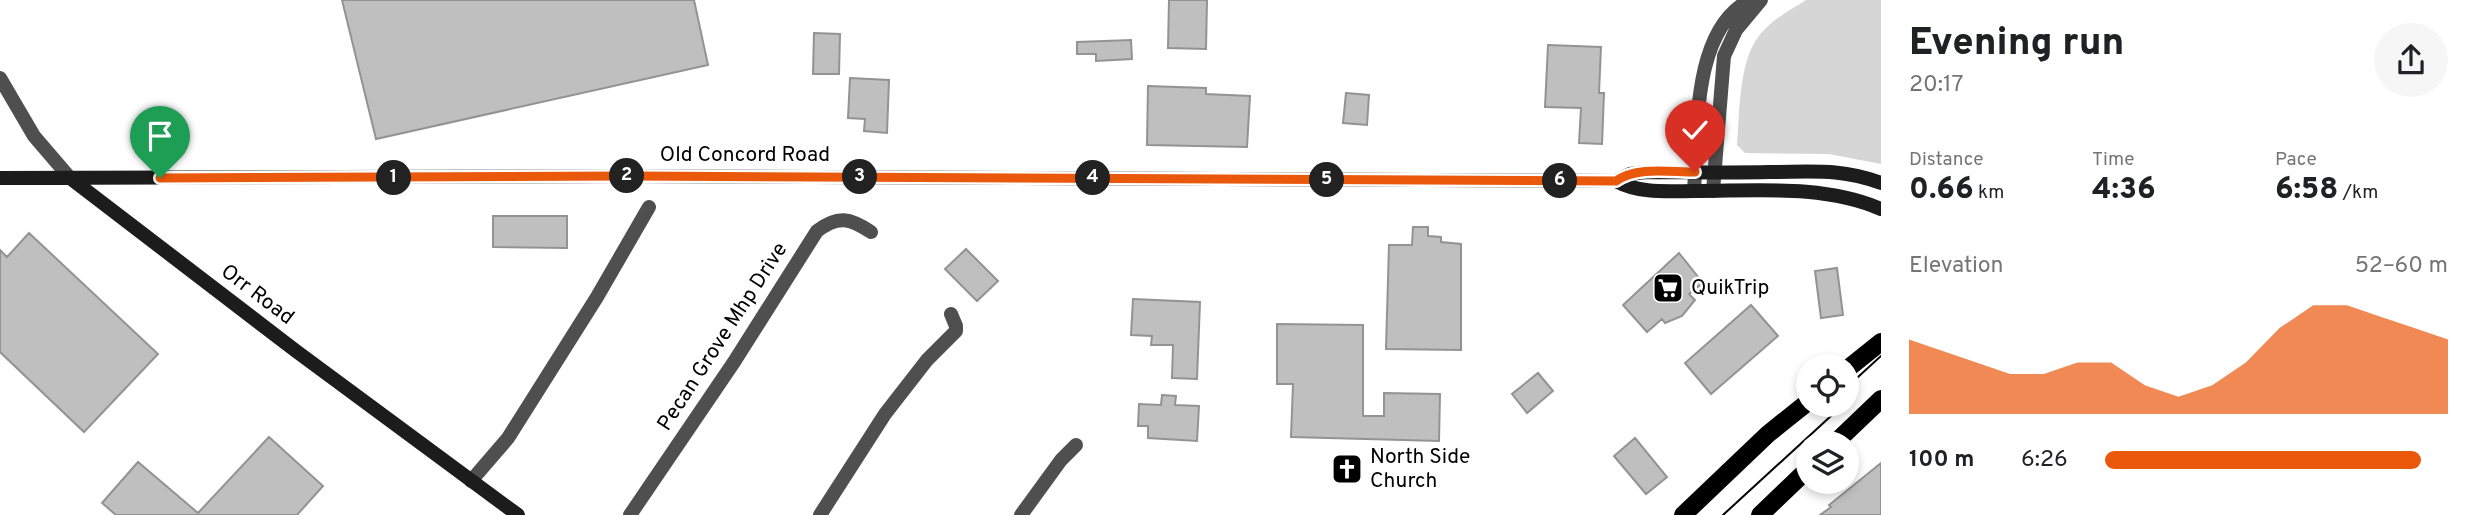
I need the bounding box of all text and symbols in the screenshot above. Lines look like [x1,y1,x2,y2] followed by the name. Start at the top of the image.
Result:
[1909,20,2124,69] text: Evening run
[2374,23,2448,97] button: share
[1909,71,1964,100] text: 20:17
[1665,100,1725,172] pin
[130,106,190,178] pin
[1676,111,1714,149] icon: check
[141,117,179,155] icon: arrive
[660,142,830,169] street label: Old Concord Road
[1909,148,1984,172] text: Distance
[2092,148,2135,172] text: Time
[2275,148,2317,172] text: Pace
[610,158,644,194] pin: 2
[376,160,412,196] pin: 1
[842,160,878,194] pin: 3
[1076,160,1110,196] pin: 4
[1310,162,1344,198] pin: 5
[621,163,632,187] text: 2
[854,164,865,188] text: 3
[1542,164,1578,198] pin: 6
[390,165,397,189] text: 1
[1086,165,1099,189] text: 4
[1321,167,1332,191] text: 5
[1554,168,1565,192] text: 6
[1909,172,1974,209] text: 0.66
[2092,172,2156,209] text: 4:36
[2275,172,2338,209] text: 6:58
[1974,181,2004,205] text: km
[2338,181,2378,205] text: /km
[652,238,794,436] street label: Pecan Grove Mhp Drive
[1909,252,2004,281] text: Elevation
[2355,252,2448,281] text: 52–60 m
[215,259,299,331] street label: Orr Road
[1651,271,1685,305] supermarket icon: QuikTrip
[1691,275,1769,302] place label: QuikTrip
[1796,354,1859,494] map controls
[1796,354,1859,417] button: locate
[1796,431,1859,494] button: layers
[1370,444,1470,495] place label: North Side Church
[1909,446,1974,475] text: 100 m
[2021,446,2068,475] text: 6:26
[1330,452,1364,486] church icon: North Side Church

